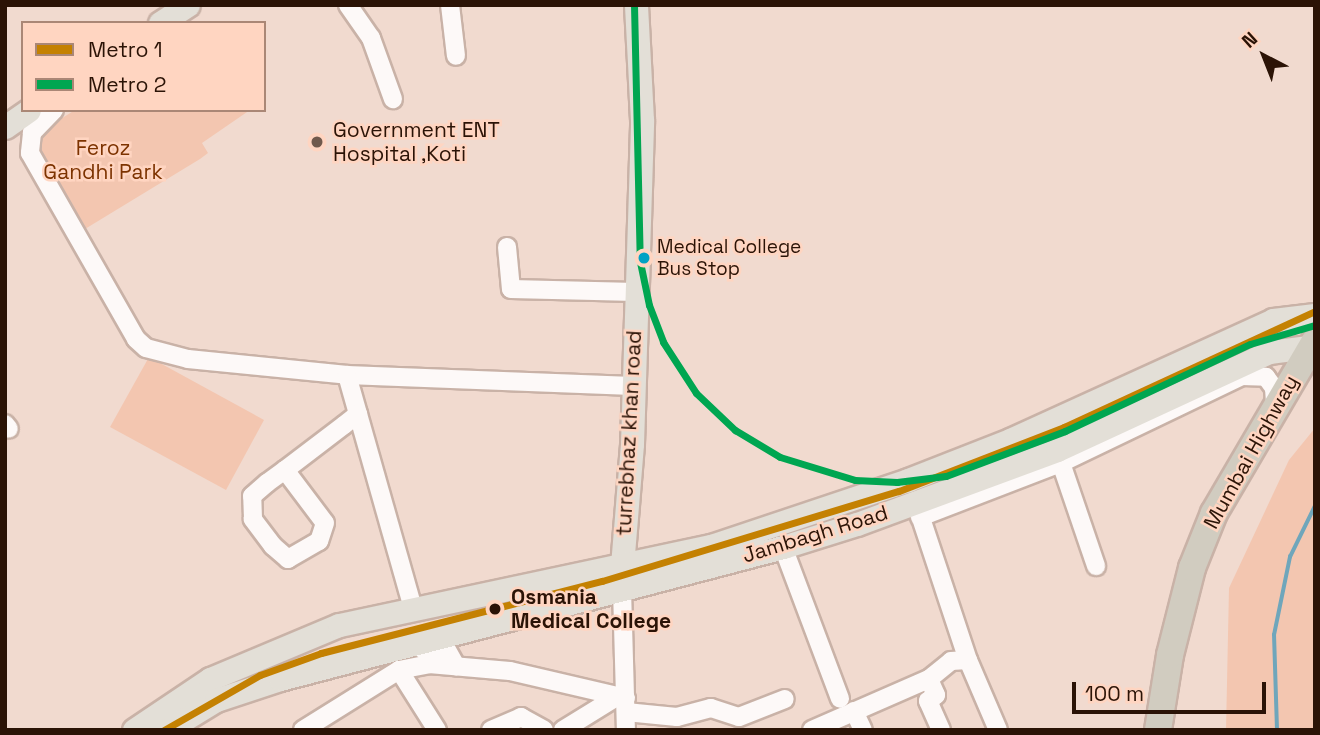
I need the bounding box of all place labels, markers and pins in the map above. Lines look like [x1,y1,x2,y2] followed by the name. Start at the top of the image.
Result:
[333,117,500,167] place label: Government ENT Hospital ,Koti
[307,132,327,152] marker: Government ENT Hospital ,Koti
[657,236,801,280] place label: Medical College Bus Stop
[637,251,651,265] marker: Medical College Bus Stop
[511,584,671,634] place label: Osmania Medical College
[485,599,505,619] marker: Osmania Medical College

